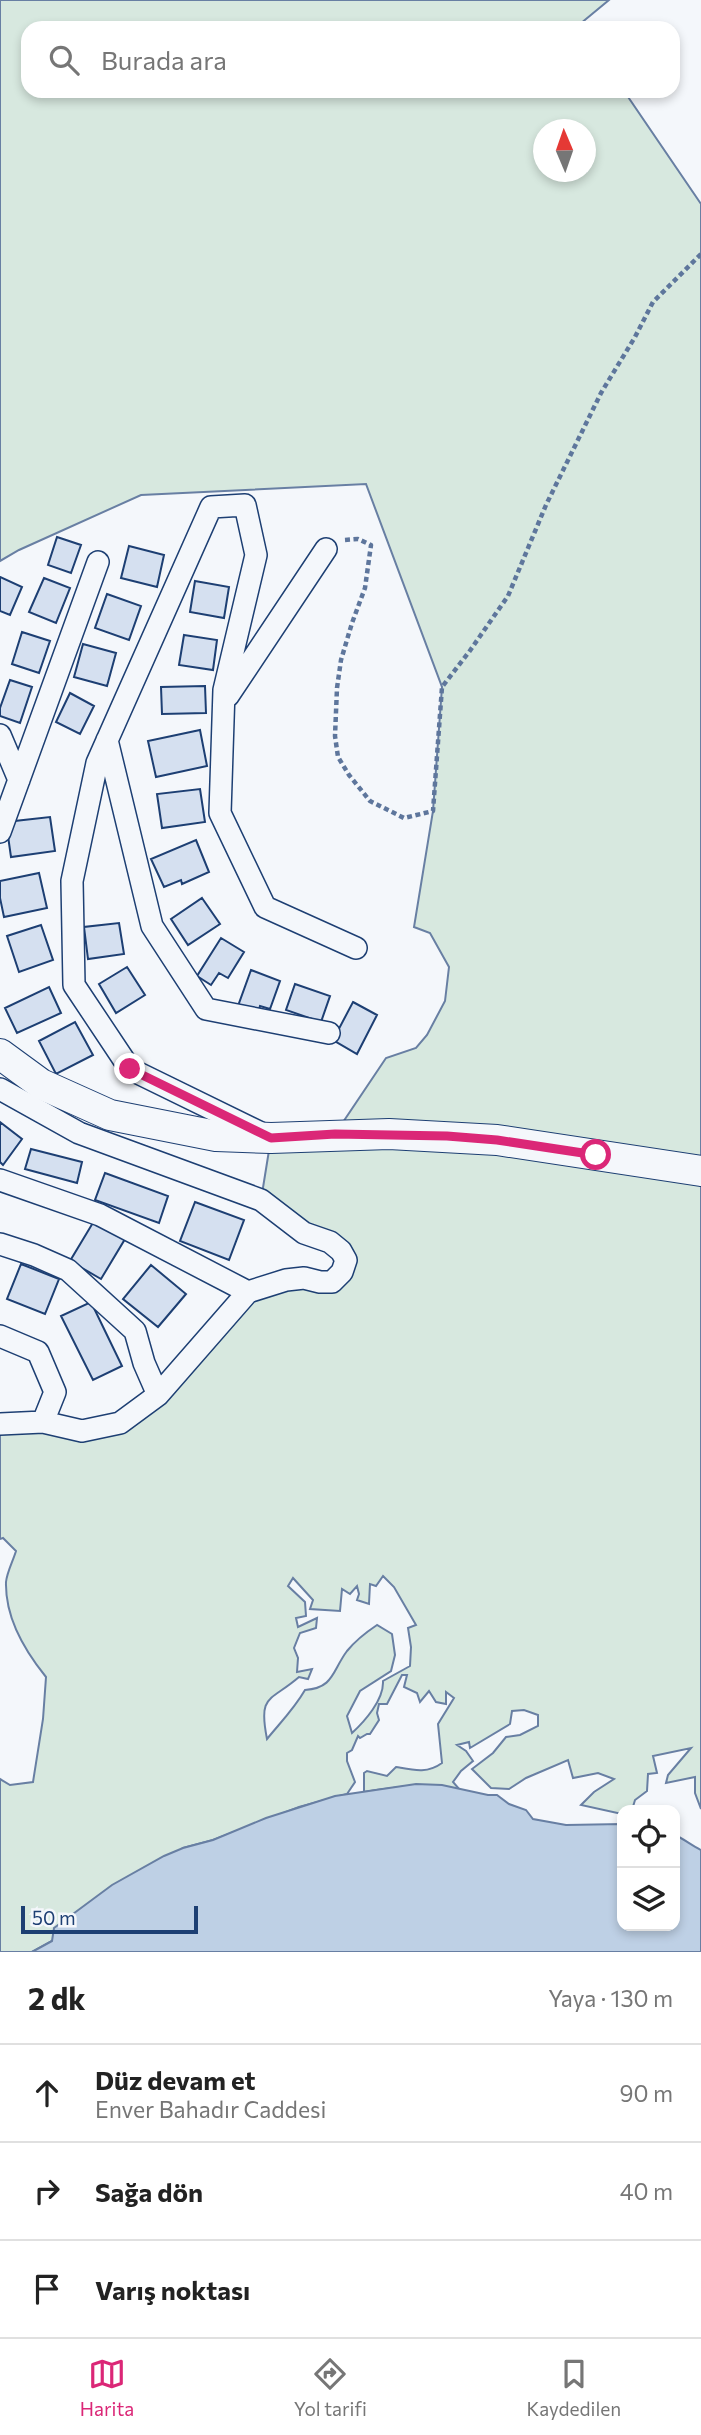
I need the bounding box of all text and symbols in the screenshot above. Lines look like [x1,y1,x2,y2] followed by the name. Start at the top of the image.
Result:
[21,21,680,98] search box
[45,41,83,79] icon: search
[101,44,227,75] text: Burada ara
[533,119,596,182] north arrow
[114,1053,145,1084] route end
[580,1139,611,1170] route start
[617,1805,680,1931] map controls
[617,1805,680,1868] button: locate
[617,1868,680,1931] button: layers
[21,1903,198,1935] scale bar
[32,1906,76,1929] text: 50 m
[28,1979,86,2016] text: 2 dk
[548,1984,673,2012] text: Yaya · 130 m
[95,2064,256,2095] text: Düz devam et
[28,2074,66,2112] icon: ahead
[620,2079,673,2107] text: 90 m
[95,2095,326,2123] text: Enver Bahadır Caddesi
[28,2172,66,2210] icon: right
[95,2176,203,2207] text: Sağa dön
[620,2177,673,2205] text: 40 m
[28,2270,66,2308] icon: arrive
[95,2274,250,2305] text: Varış noktası
[80,2355,134,2420] tab: Harita
[294,2355,367,2420] tab: Yol tarifi
[527,2355,621,2420] tab: Kaydedilen

